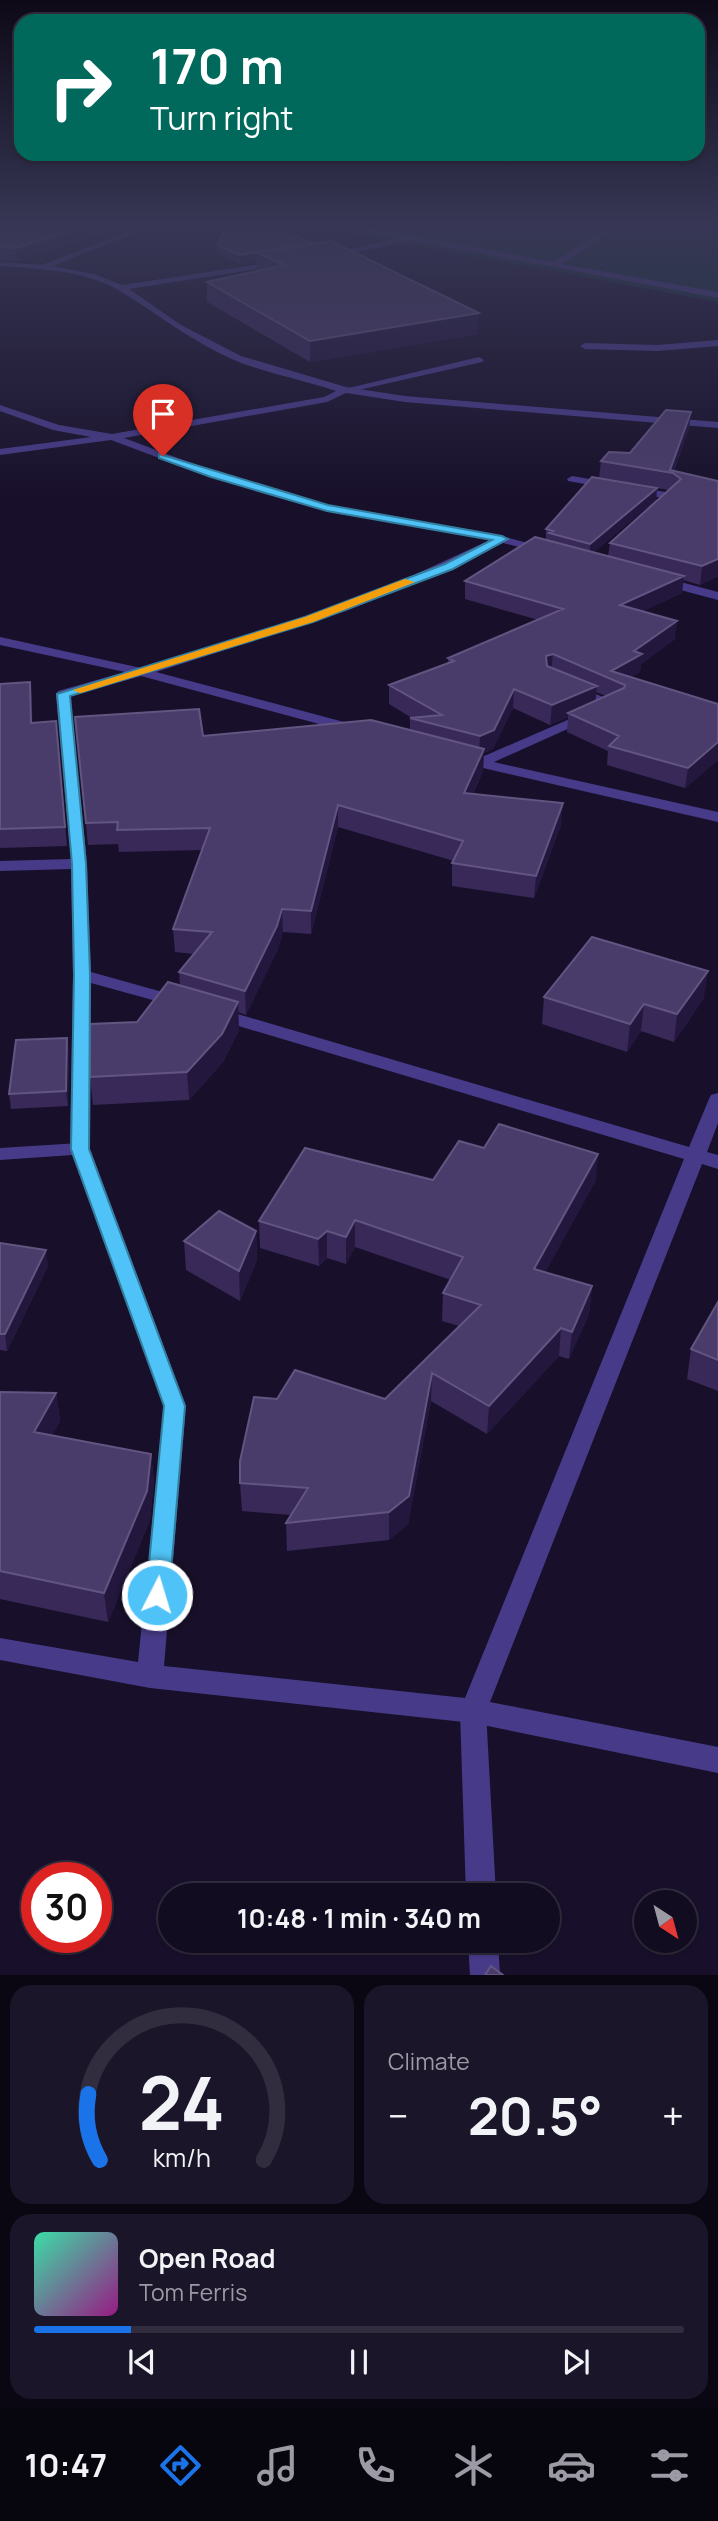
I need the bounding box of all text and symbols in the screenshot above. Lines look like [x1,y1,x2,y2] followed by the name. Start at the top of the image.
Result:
[150,32,284,99] text: 170 m
[35,42,126,133] icon: right
[150,96,293,140] text: Turn right
[133,384,193,456] pin
[144,395,182,433] icon: arrive
[120,1558,194,1632] position arrow
[21,1862,112,1953] speed limit sign: 30
[634,1890,696,1953] north arrow
[634,1890,697,1953] map controls
[237,1900,481,1936] text: 10:48 · 1 min · 340 m
[388,2045,470,2077] text: Climate
[139,2053,225,2153] text: 24
[468,2080,603,2151] text: 20.5°
[388,2089,409,2141] text: −
[662,2089,684,2141] text: +
[153,2140,211,2175] text: km/h
[139,2240,275,2276] text: Open Road
[139,2276,247,2308] text: Tom Ferris
[123,2343,161,2381] icon: previous
[340,2343,378,2381] icon: pause
[557,2343,595,2381] icon: next
[156,2441,205,2490] icon: directions
[253,2441,302,2490] icon: music
[351,2441,400,2490] icon: phone
[449,2441,498,2490] icon: climate
[547,2441,596,2490] icon: car
[645,2441,694,2490] icon: filters
[24,2443,107,2487] text: 10:47

